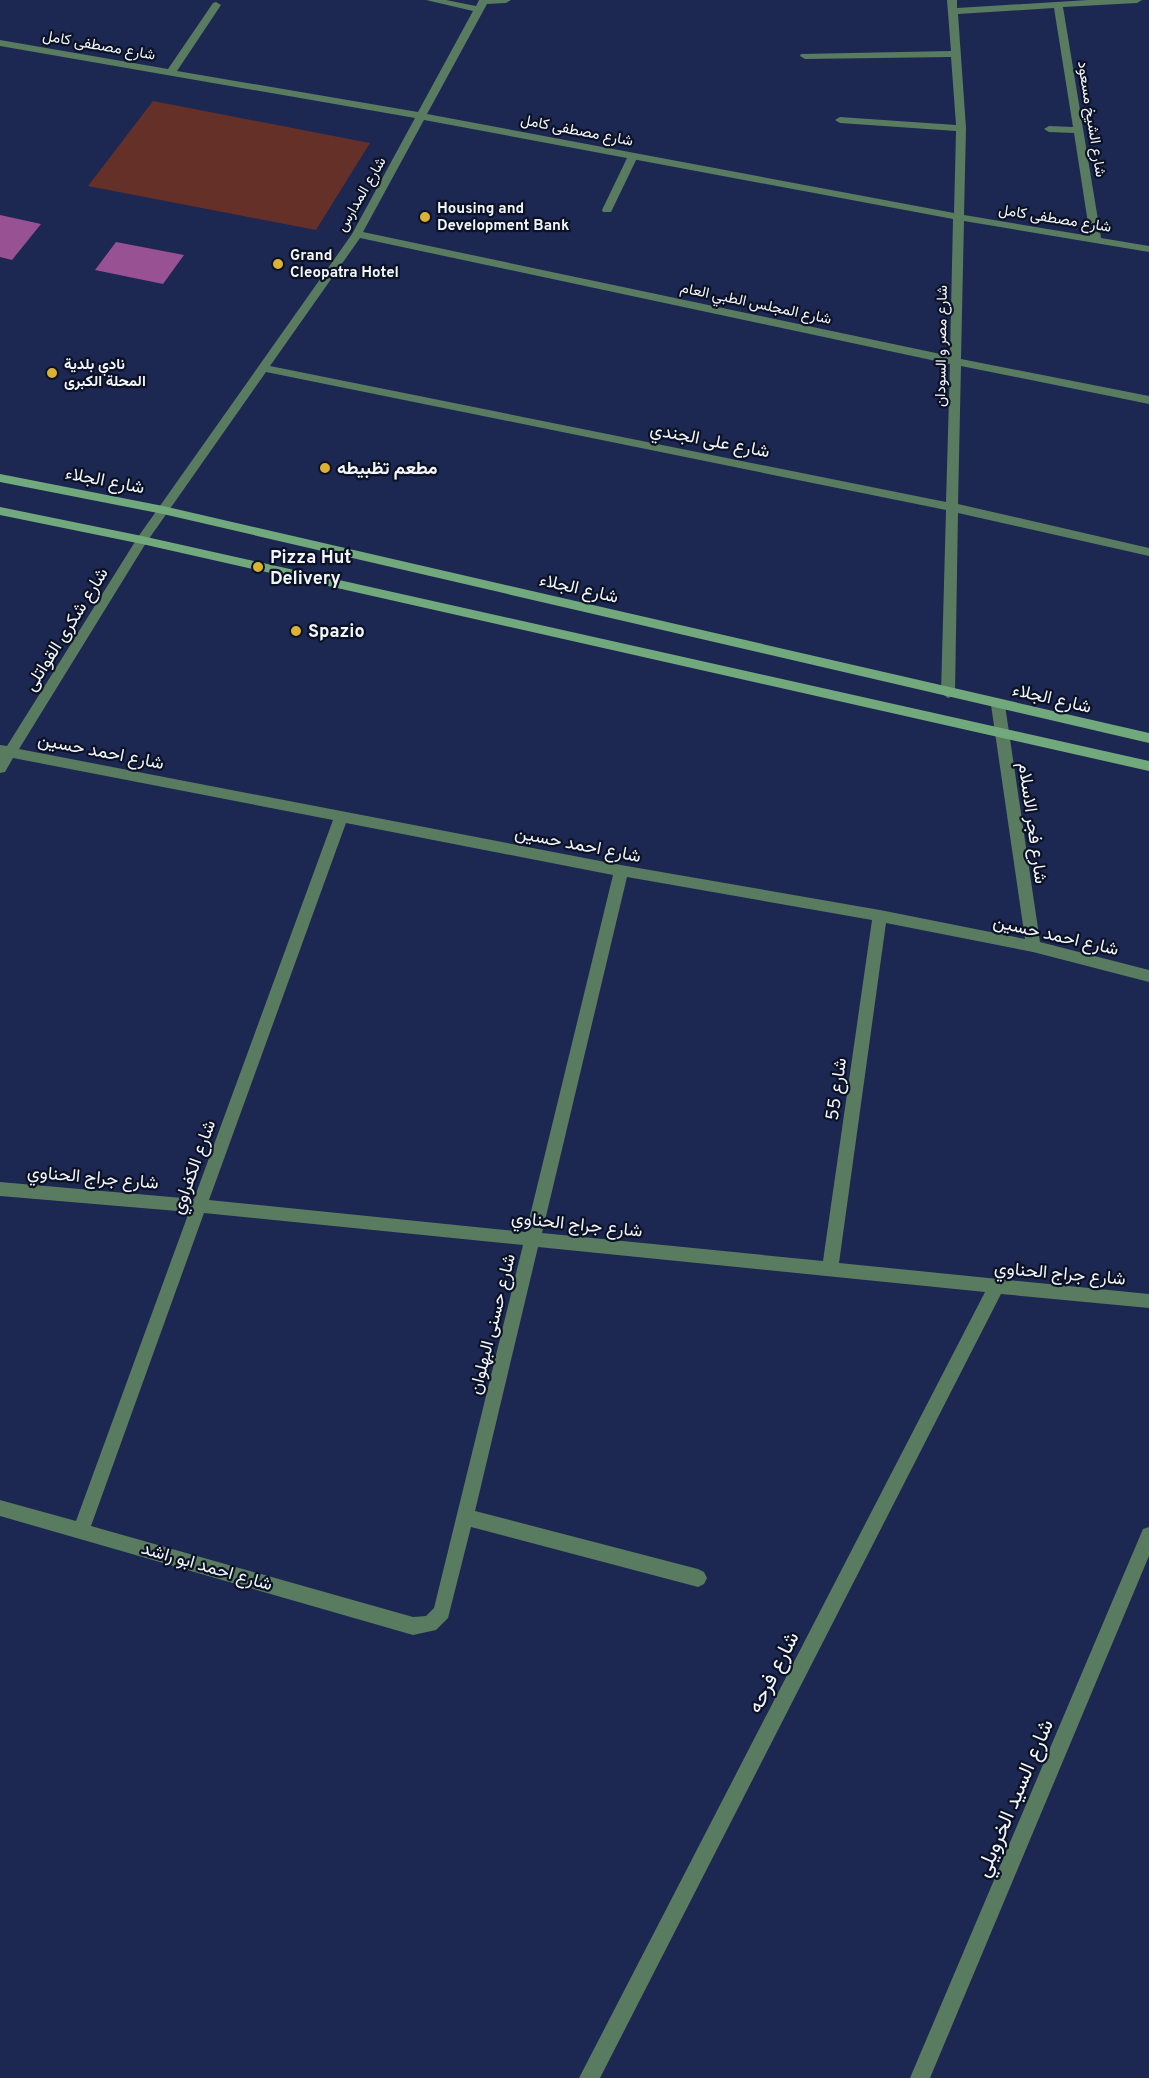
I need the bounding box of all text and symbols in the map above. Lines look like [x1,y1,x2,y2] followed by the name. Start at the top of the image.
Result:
[41,27,157,66] street label: شارع مصطفى كامل
[1072,60,1109,179] street label: شارع الشيخ مسعود
[519,111,635,152] street label: شارع مصطفى كامل
[333,154,391,236] street label: شارع المدارس
[437,200,569,236] place label: Housing and Development Bank
[997,201,1113,238] street label: شارع مصطفى كامل
[418,210,432,224] marker: Housing and Development Bank
[290,247,399,283] place label: Grand Cleopatra Hotel
[271,257,285,271] marker: Grand Cleopatra Hotel
[678,279,833,332] street label: شارع المجلس الطبي العام
[932,285,953,407] street label: شارع مصر و السودان
[64,356,146,392] place label: نادي بلدية المحلة الكبرى
[45,366,59,380] marker: نادي بلدية المحلة الكبرى
[648,419,772,466] street label: شارع على الجندي
[337,458,438,481] place label: مطعم تظبيطه
[318,461,332,475] marker: مطعم تظبيطه
[63,463,146,500] street label: شارع الجلاء
[270,547,351,591] place label: Pizza Hut Delivery
[251,560,265,574] marker: Pizza Hut Delivery
[20,564,115,696] street label: شارع شكرى القواتلى
[537,569,620,610] street label: شارع الجلاء
[308,621,365,644] place label: Spazio
[289,624,303,638] marker: Spazio
[1010,679,1093,720] street label: شارع الجلاء
[36,729,166,776] street label: شارع احمد حسين
[1012,761,1051,885] street label: شارع فجر الاسلام
[513,822,643,869] street label: شارع احمد حسين
[991,911,1121,962] street label: شارع احمد حسين
[822,1057,853,1122] street label: شارع 55
[167,1117,224,1218] street label: شارع الكفراوي
[26,1161,160,1198] street label: شارع جراج الحناوي
[510,1207,644,1246] street label: شارع جراج الحناوي
[465,1252,522,1397] street label: شارع حسنى البهلوان
[993,1257,1127,1294] street label: شارع جراج الحناوي
[138,1538,275,1597] street label: شارع احمد ابو راشد
[742,1627,806,1718] street label: شارع فرحه
[970,1716,1063,1882] street label: شارع السيد الخرويلي

